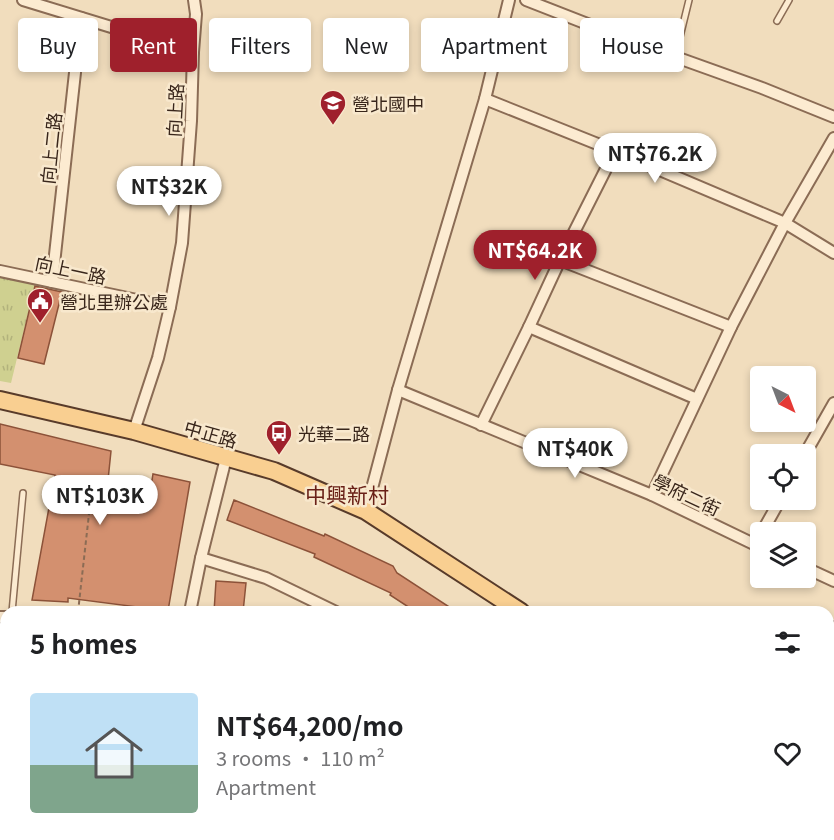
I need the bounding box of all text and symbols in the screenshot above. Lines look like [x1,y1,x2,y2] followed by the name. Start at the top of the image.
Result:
[18,18,98,72] chip: Buy
[110,18,197,72] chip: Rent
[209,18,311,72] chip: Filters
[323,18,409,72] chip: New
[421,18,568,72] chip: Apartment
[580,18,684,72] chip: House
[160,82,188,138] street label: 向上路
[318,88,348,126] school or university icon: 營北國中
[352,90,424,116] place label: 營北國中
[33,111,67,185] street label: 向上二路
[593,133,717,184] pin: NT$76.2K
[608,138,702,167] text: NT$76.2K
[120,166,218,217] pin: NT$32K
[131,171,207,200] text: NT$32K
[473,230,597,281] pin: NT$64.2K
[488,235,582,264] text: NT$64.2K
[33,249,109,289] street label: 向上一路
[25,286,55,324] public building icon: 營北里辦公處
[60,288,168,314] place label: 營北里辦公處
[750,366,816,432] north arrow
[750,366,816,588] map controls
[181,413,241,453] street label: 中正路
[264,418,294,456] bus stop icon: 光華二路
[298,420,370,446] place label: 光華二路
[526,428,624,479] pin: NT$40K
[537,433,613,462] text: NT$40K
[750,444,816,510] button: locate
[649,467,725,521] street label: 學府二街
[45,475,155,526] pin: NT$103K
[305,479,389,509] district label: 中興新村
[56,480,144,509] text: NT$103K
[750,522,816,588] button: layers
[30,624,137,661] text: 5 homes
[771,626,804,659] icon: filters
[216,706,404,743] text: NT$64,200/mo
[78,717,150,789] icon: home
[771,737,804,770] icon: heart
[216,743,385,772] text: 3 rooms · 110 m²
[216,772,316,801] text: Apartment

